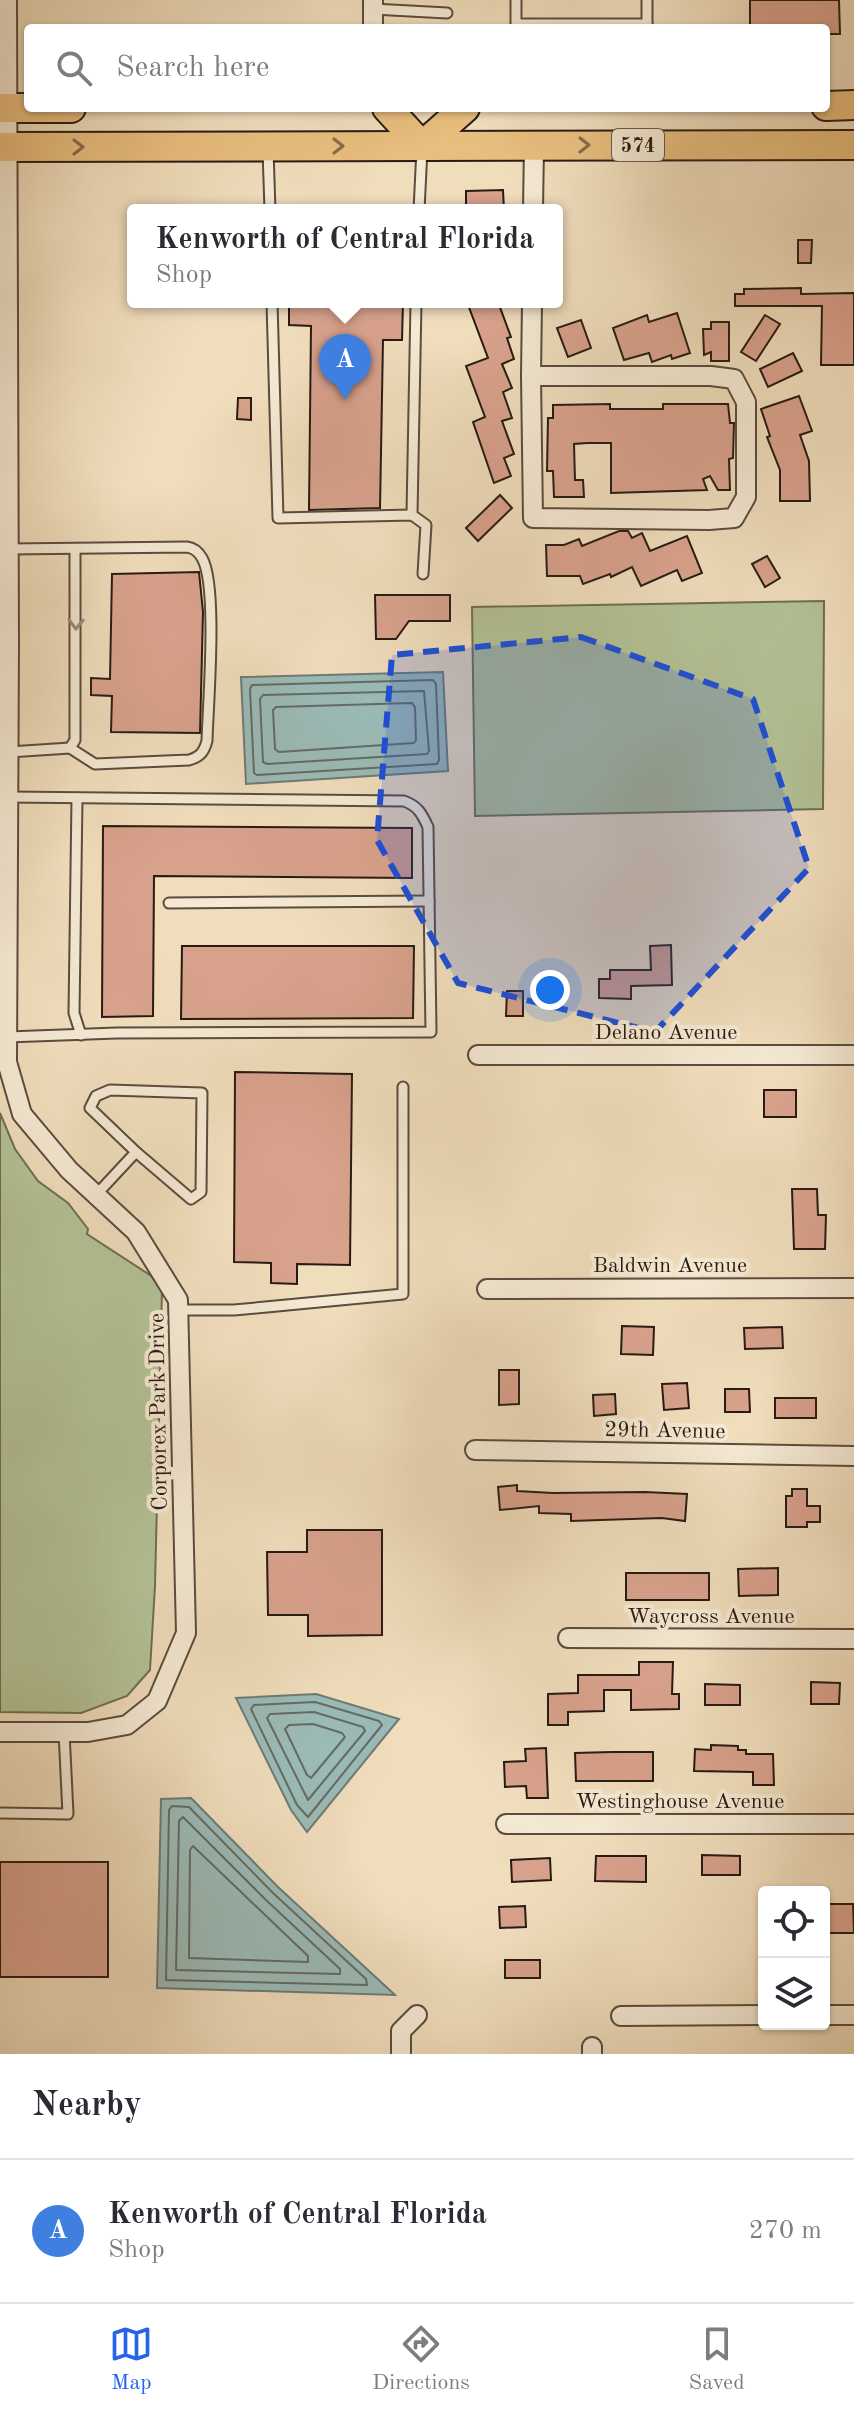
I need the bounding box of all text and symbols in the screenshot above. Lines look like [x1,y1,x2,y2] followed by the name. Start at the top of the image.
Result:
[24,24,830,112] search box
[52,46,96,90] icon: search
[116,53,270,83] text: Search here
[612,129,664,161] road number: 574
[578,136,591,154] one-way arrow
[332,137,345,155] one-way arrow
[72,138,85,156] one-way arrow
[127,204,563,308] popup
[155,225,535,255] text: Kenworth of Central Florida
[155,262,212,288] text: Shop
[319,334,371,400] pin: A
[67,618,85,631] one-way arrow
[530,970,570,1010] your location
[595,1022,737,1044] street label: Delano Avenue
[593,1255,747,1277] street label: Baldwin Avenue
[146,1313,172,1511] street label: Corporex Park Drive
[604,1419,726,1443] street label: 29th Avenue
[627,1606,795,1628] street label: Waycross Avenue
[576,1791,784,1813] street label: Westinghouse Avenue
[758,1886,830,2030] map controls
[758,1886,830,1958] button: locate
[758,1958,830,2030] button: layers
[32,2089,142,2123] text: Nearby
[108,2200,487,2230] text: Kenworth of Central Florida
[48,2218,68,2244] text: A
[749,2218,822,2244] text: 270 m
[108,2237,165,2263] text: Shop
[109,2322,153,2397] tab: Map
[372,2322,470,2397] tab: Directions
[689,2322,745,2397] tab: Saved

